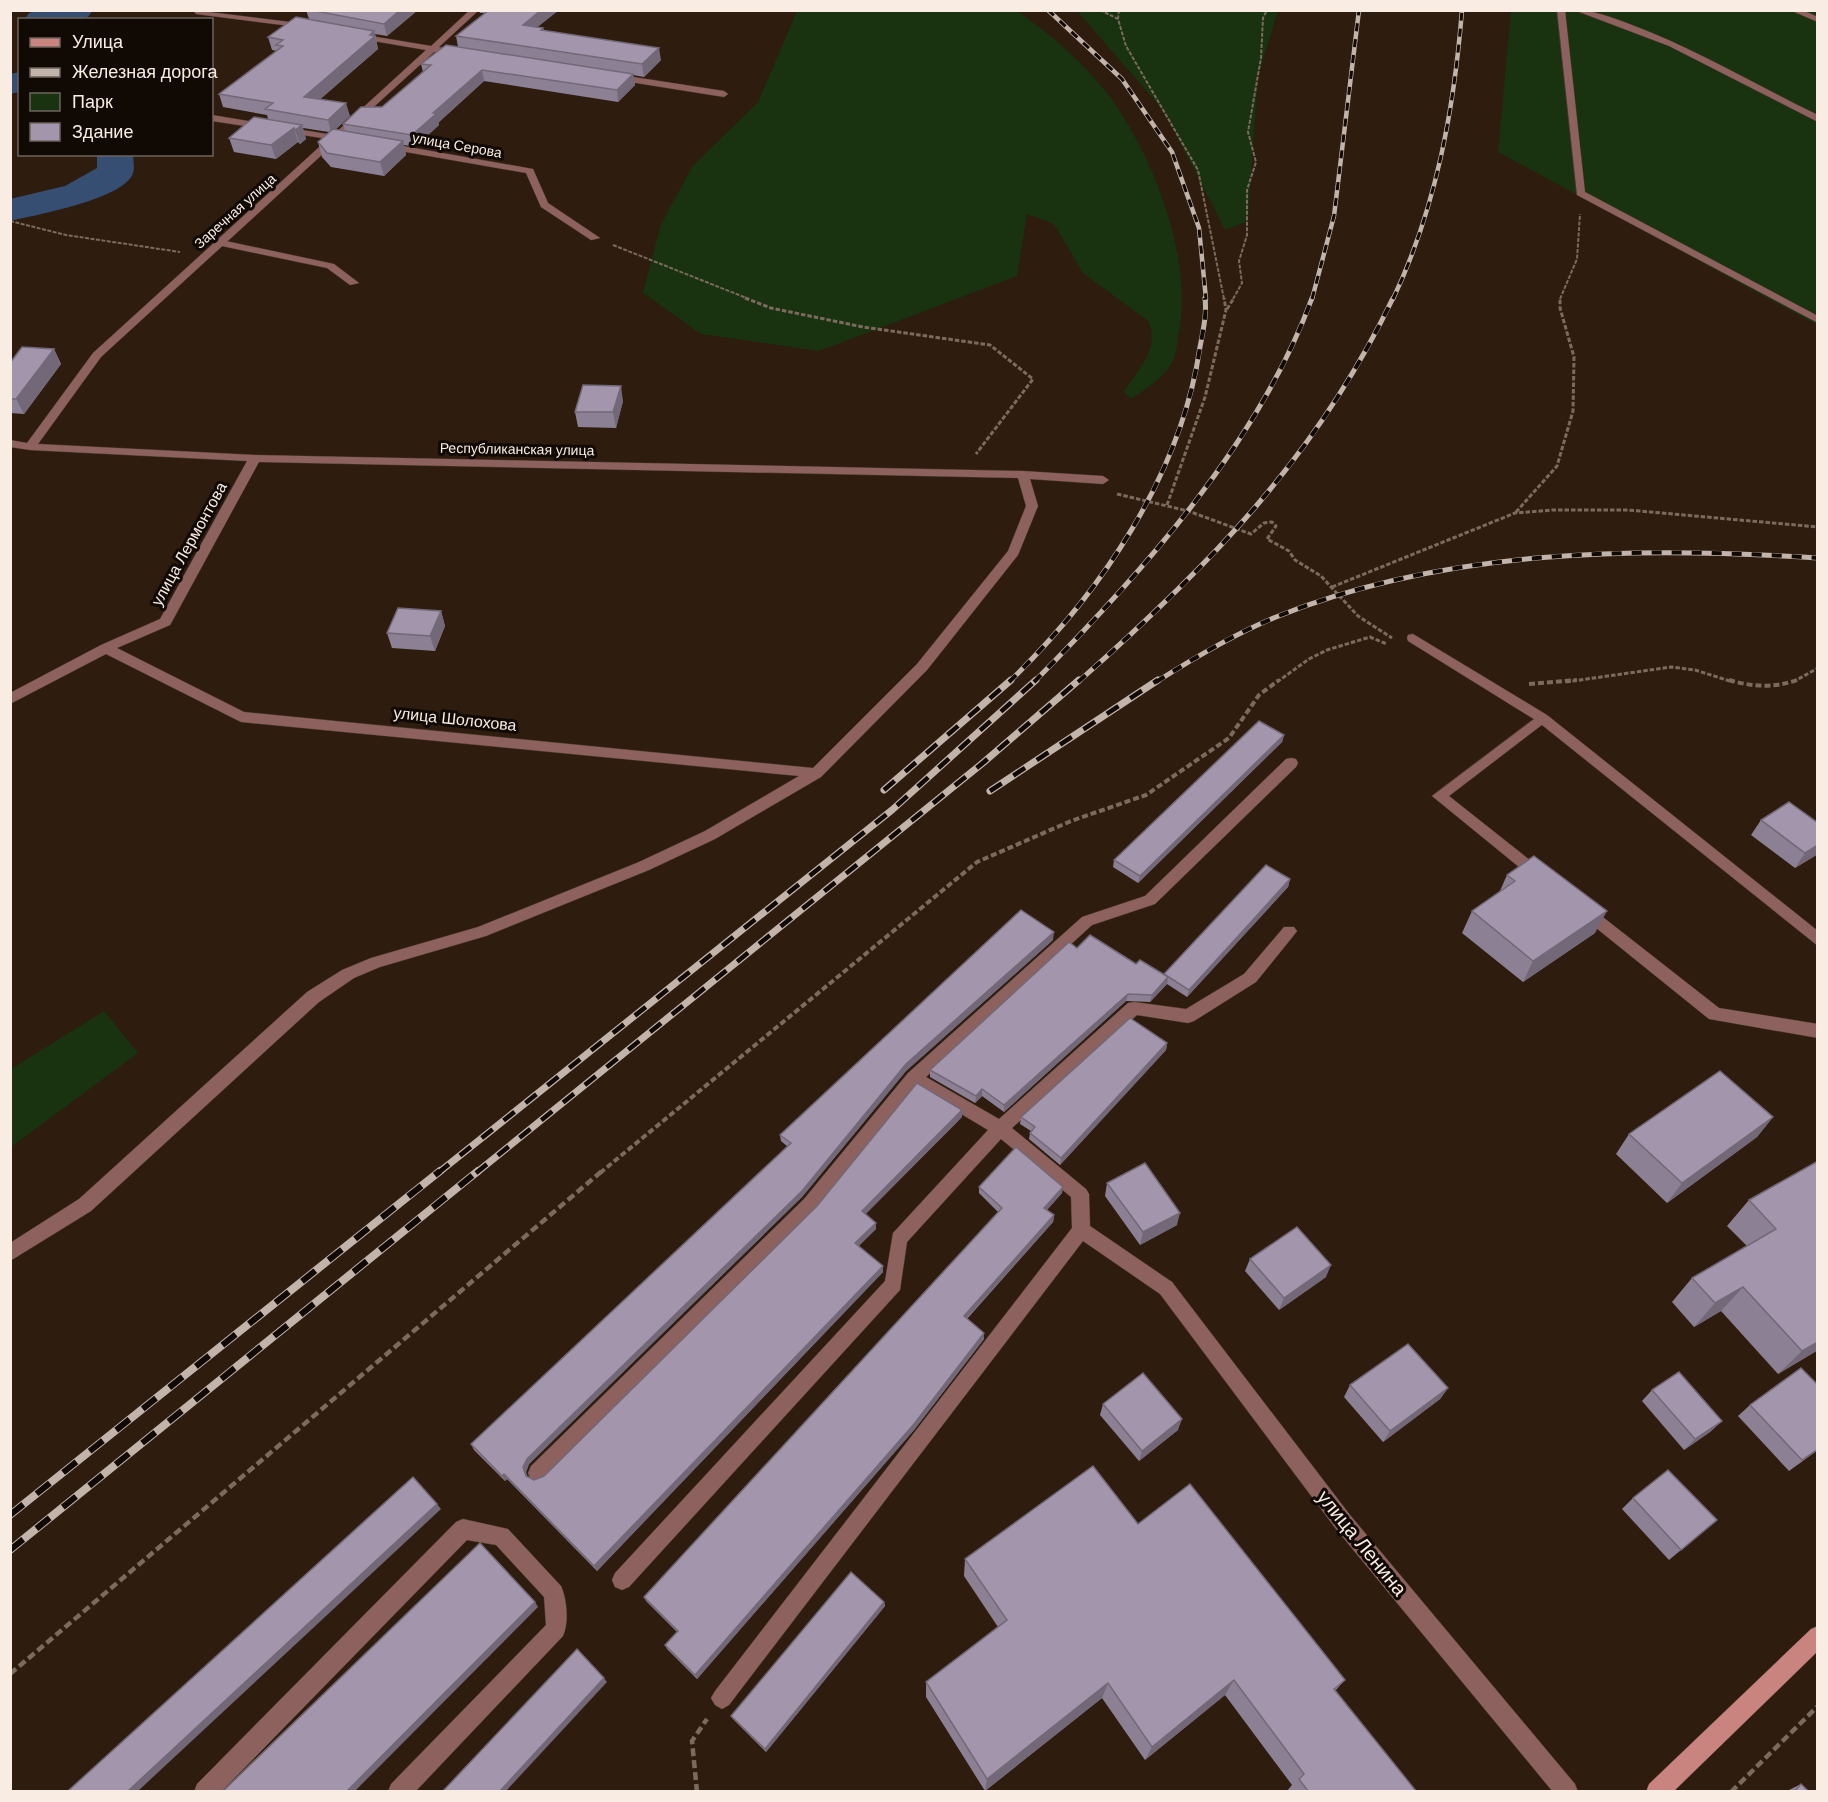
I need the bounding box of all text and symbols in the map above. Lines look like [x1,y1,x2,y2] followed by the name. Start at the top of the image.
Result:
[18,18,213,156] legend
[72,30,124,54] text: Улица
[72,60,218,84] text: Железная дорога
[72,90,113,114] text: Парк
[72,120,133,144] text: Здание
[411,128,503,162] street label: улица Серова
[190,169,280,252] street label: Заречная улица
[440,439,595,459] street label: Республиканская улица
[146,478,232,610] street label: улица Лермонтова
[392,702,518,736] street label: улица Шолохова
[1311,1485,1413,1602] street label: улица Ленина

